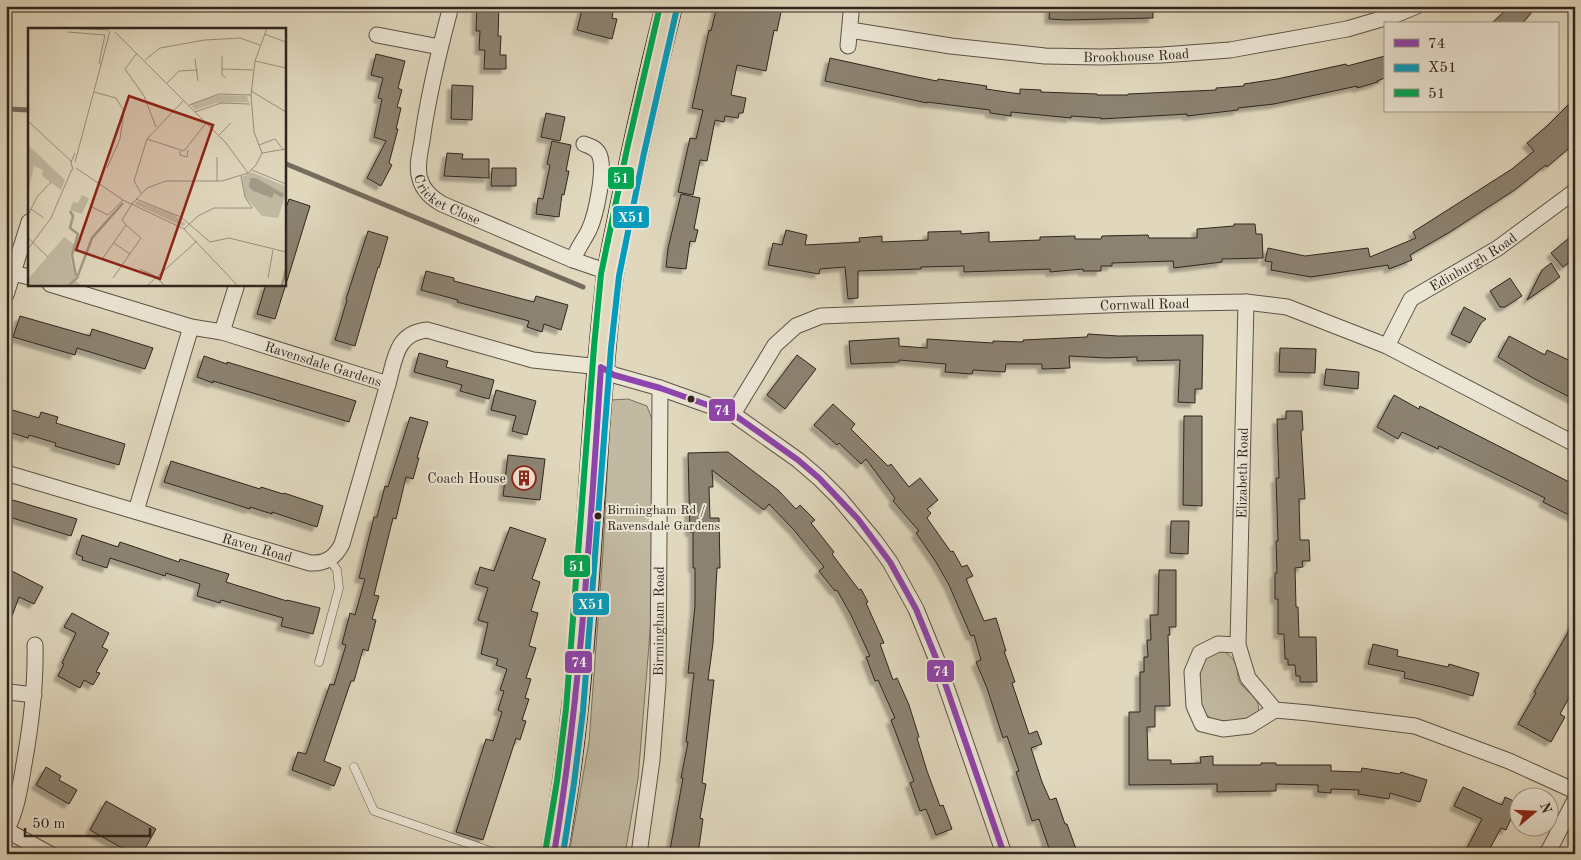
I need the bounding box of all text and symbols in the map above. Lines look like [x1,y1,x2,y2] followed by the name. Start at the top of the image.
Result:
[1384,22,1558,112] legend
[28,28,285,285] inset map
[1428,37,1445,52] text: 74
[1083,47,1190,65] street label: Brookhouse Road
[1428,61,1457,76] text: X51
[1428,87,1445,102] text: 51
[607,166,635,190] line badge: 51
[613,172,629,186] text: 51
[411,173,482,228] street label: Cricket Close
[612,205,650,229] line badge: X51
[618,211,644,225] text: X51
[1428,231,1520,294] street label: Edinburgh Road
[1100,297,1190,313] street label: Cornwall Road
[263,340,383,390] street label: Ravensdale Gardens
[686,394,696,404] unlabelled marker
[708,398,736,422] line badge: 74
[714,404,730,418] text: 74
[1235,427,1251,519] street label: Elizabeth Road
[511,465,537,491] building icon: Coach House
[427,472,506,486] place label: Coach House
[607,504,720,533] place label: Birmingham Rd / Ravensdale Gardens
[593,511,603,521] marker: Birmingham Rd / Ravensdale Gardens
[220,531,294,565] street label: Raven Road
[563,554,591,578] line badge: 51
[569,560,585,574] text: 51
[652,566,667,676] street label: Birmingham Road
[572,592,610,616] line badge: X51
[578,598,604,612] text: X51
[564,650,593,674] line badge: 74
[571,656,587,670] text: 74
[926,659,955,683] line badge: 74
[933,665,949,679] text: 74
[1508,788,1558,838] north arrow
[1537,801,1554,816] text: N
[25,805,150,837] scale bar
[32,817,66,832] text: 50 m

